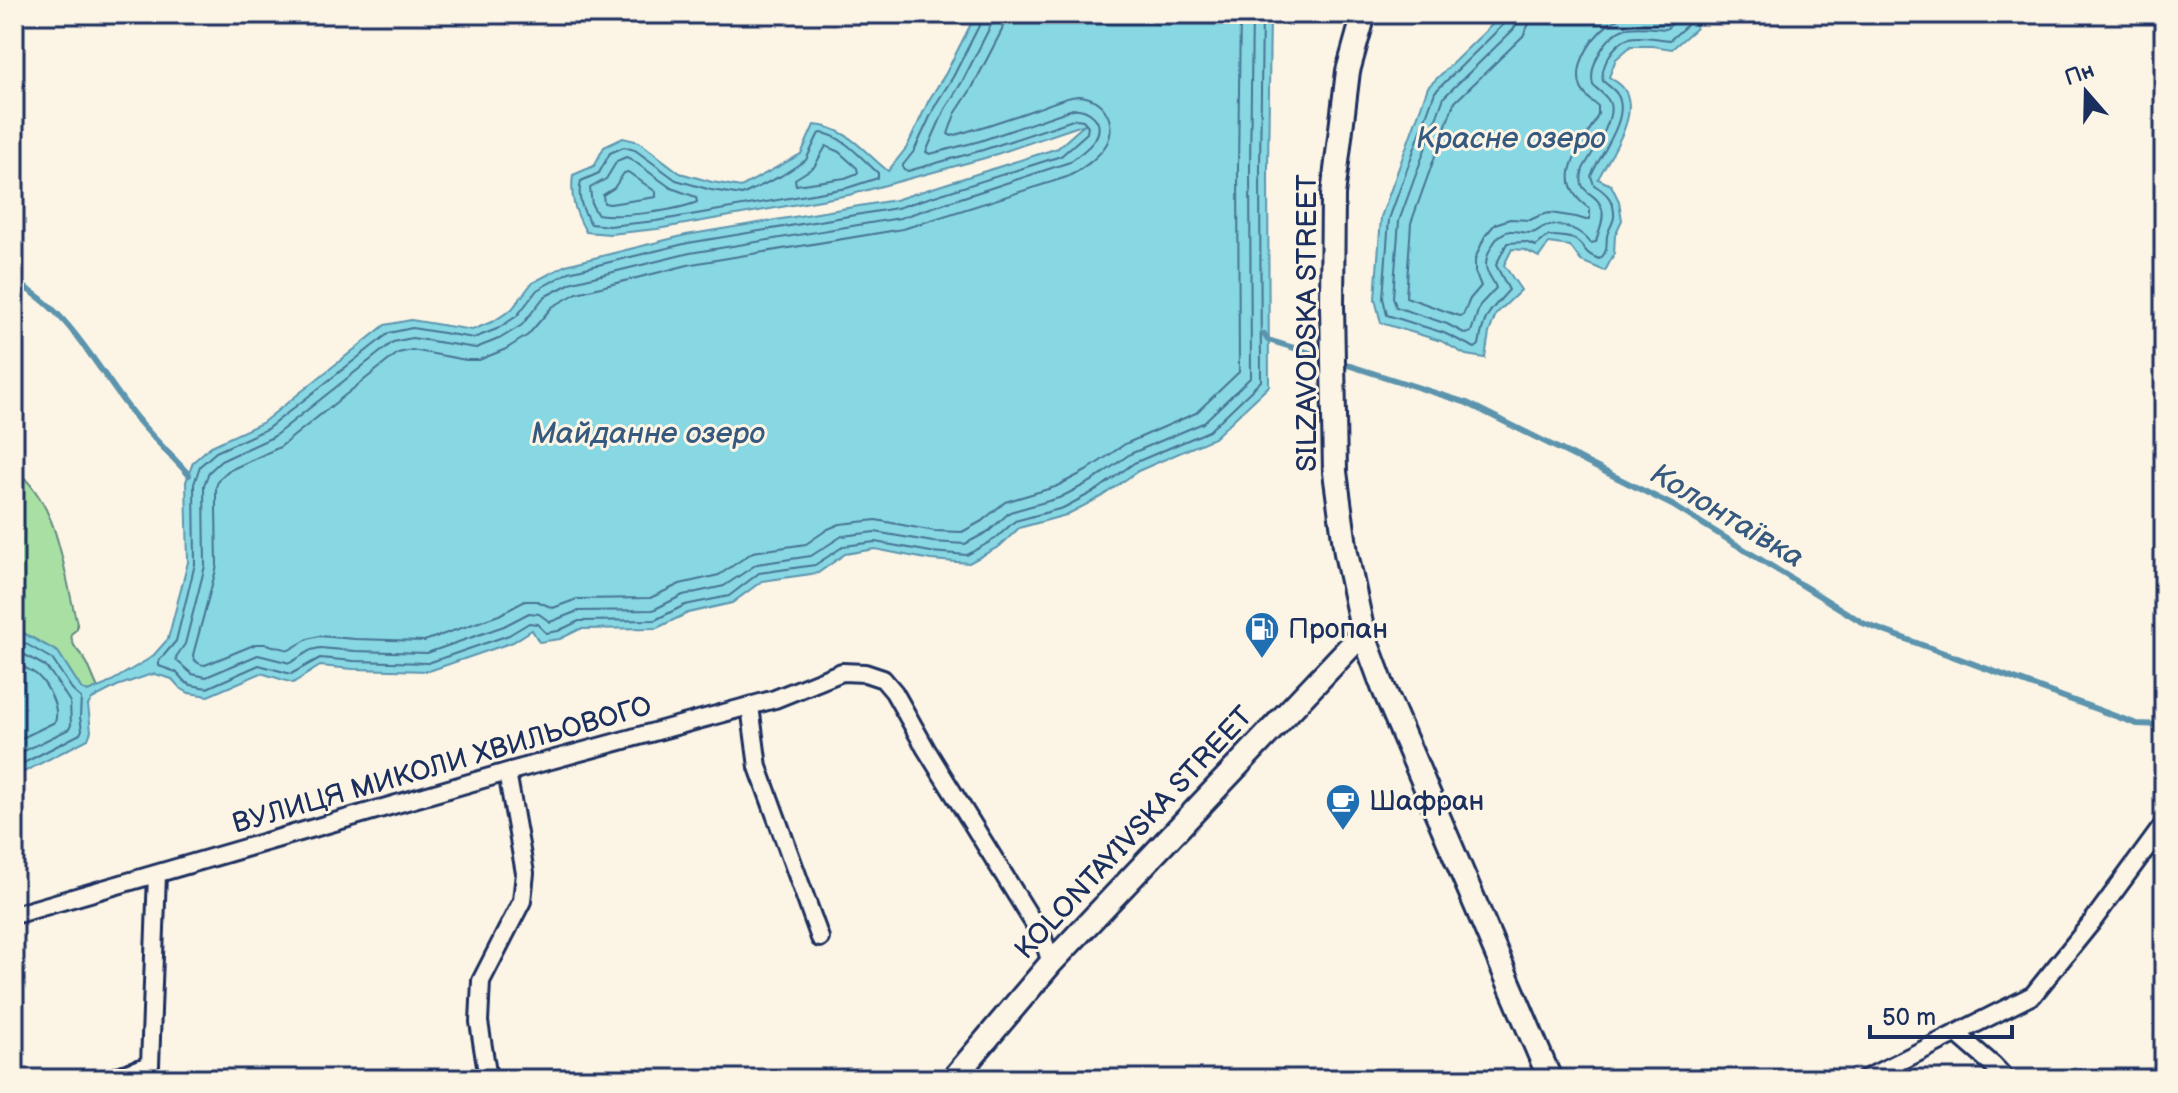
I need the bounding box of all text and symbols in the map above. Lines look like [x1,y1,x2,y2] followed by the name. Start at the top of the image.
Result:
[2046,52,2126,132] north arrow
[2061,57,2098,92] text: Пн
[1416,121,1606,157] water label: Красне озеро
[1291,174,1324,472] street label: SILZAVODSKA STREET
[531,416,765,452] water label: Майданне озеро
[1644,456,1810,576] water label: Колонтаївка
[1243,610,1281,660] fuel station icon: Пропан
[1288,613,1388,646] place label: Пропан
[229,689,655,841] street label: ВУЛИЦЯ МИКОЛИ ХВИЛЬОВОГО
[1008,700,1260,966] street label: KOLONTAYIVSKA STREET
[1324,782,1362,832] cafe icon: Шафран
[1369,785,1484,818] place label: Шафран
[1870,989,2012,1039] scale bar
[1882,1003,1936,1032] text: 50 m

